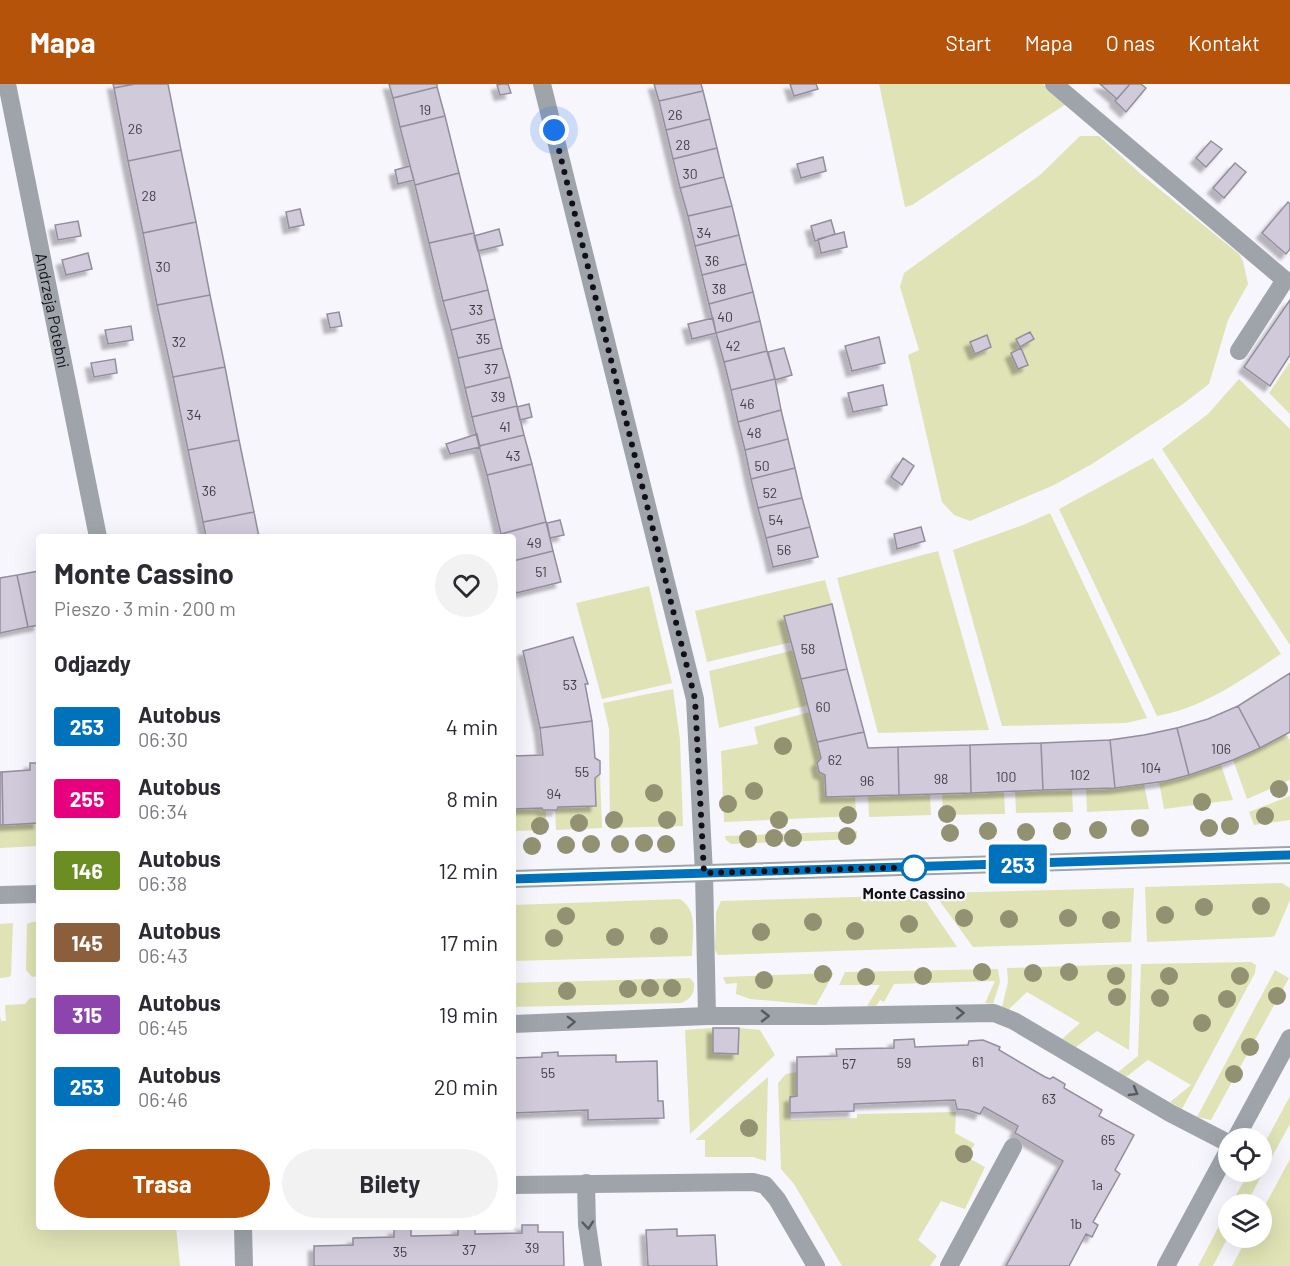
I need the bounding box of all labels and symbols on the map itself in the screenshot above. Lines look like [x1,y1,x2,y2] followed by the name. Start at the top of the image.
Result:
[419,101,431,118] house number: 19
[668,106,682,123] house number: 26
[539,115,569,145] your location
[128,120,142,137] house number: 26
[676,136,690,153] house number: 28
[682,165,698,182] house number: 30
[142,187,156,204] house number: 28
[697,224,711,241] house number: 34
[32,251,74,370] street label: Andrzeja Potebni
[705,252,719,269] house number: 36
[155,258,171,275] house number: 30
[712,280,726,297] house number: 38
[469,301,483,318] house number: 33
[717,308,733,325] house number: 40
[476,330,490,347] house number: 35
[172,333,186,350] house number: 32
[725,337,741,354] house number: 42
[484,360,498,377] house number: 37
[491,388,505,405] house number: 39
[740,395,754,412] house number: 46
[187,406,201,423] house number: 34
[499,418,511,435] house number: 41
[746,424,762,441] house number: 48
[506,447,520,464] house number: 43
[754,457,770,474] house number: 50
[202,482,216,499] house number: 36
[763,484,777,501] house number: 52
[769,511,783,528] house number: 54
[526,534,542,551] house number: 49
[777,541,791,558] house number: 56
[535,563,547,580] house number: 51
[801,640,815,657] house number: 58
[563,676,577,693] house number: 53
[815,698,831,715] house number: 60
[1211,740,1231,757] house number: 106
[828,751,842,768] house number: 62
[1141,759,1161,776] house number: 104
[575,763,589,780] house number: 55
[1070,766,1090,783] house number: 102
[996,768,1016,785] house number: 100
[934,770,948,787] house number: 98
[860,772,874,789] house number: 96
[546,785,562,802] house number: 94
[984,844,1052,884] line badge: 253
[901,855,927,881] marker: Monte Cassino
[863,883,965,902] place label: Monte Cassino
[956,1007,965,1020] one-way arrow
[761,1010,770,1022] one-way arrow
[567,1015,576,1028] one-way arrow
[972,1053,984,1070] house number: 61
[897,1054,911,1071] house number: 59
[842,1055,856,1072] house number: 57
[541,1064,555,1081] house number: 55
[1128,1084,1138,1096] one-way arrow
[1042,1090,1056,1107] house number: 63
[1101,1131,1115,1148] house number: 65
[1091,1176,1103,1193] house number: 1a
[1070,1215,1082,1232] house number: 1b
[581,1220,594,1229] one-way arrow
[525,1239,539,1256] house number: 39
[462,1241,476,1258] house number: 37
[393,1243,407,1260] house number: 35

